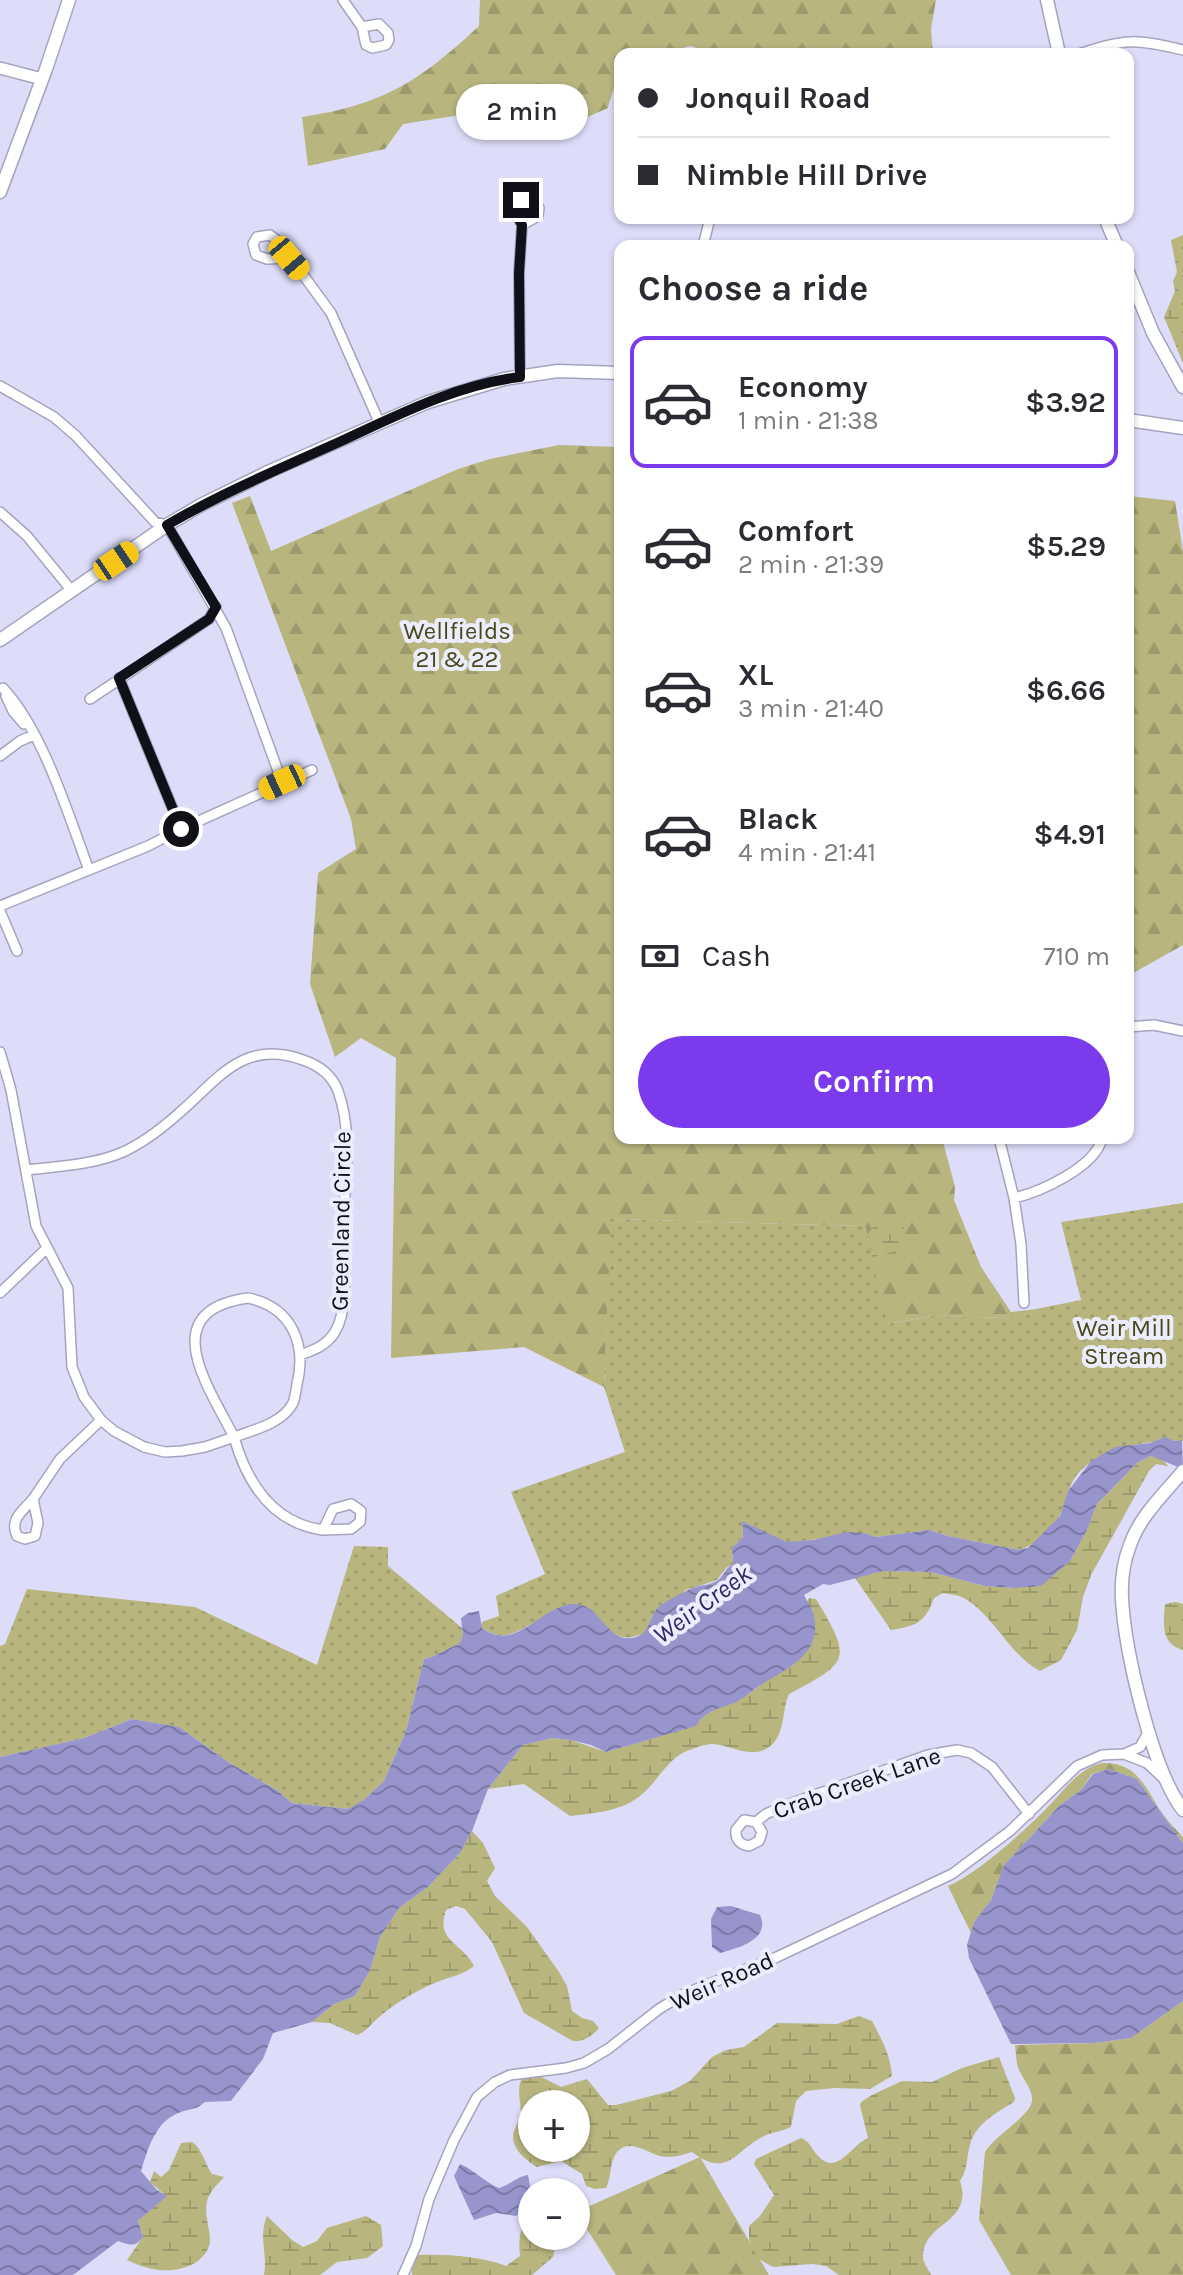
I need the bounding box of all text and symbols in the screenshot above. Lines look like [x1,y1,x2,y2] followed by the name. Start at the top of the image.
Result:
[686,80,871,116] text: Jonquil Road
[455,84,587,140] callout: 2 min
[487,96,557,127] text: 2 min
[686,157,927,193] text: Nimble Hill Drive
[503,182,539,218] route end
[264,232,314,284] car
[638,267,868,309] text: Choose a ride
[642,366,714,438] icon: car
[738,369,868,405] text: Economy
[1025,384,1106,420] text: $3.92
[738,405,879,436] text: 1 min · 21:38
[642,510,714,582] icon: car
[738,513,854,549] text: Comfort
[1026,528,1106,564] text: $5.29
[89,538,143,584] car
[738,549,884,580] text: 2 min · 21:39
[403,617,511,673] park label: Wellfields 21 & 22
[642,654,714,726] icon: car
[738,657,773,693] text: XL
[1026,672,1106,708] text: $6.66
[738,693,884,724] text: 3 min · 21:40
[255,761,309,803] car
[642,798,714,870] icon: car
[738,801,818,837] text: Black
[163,811,199,847] route start
[1034,816,1106,852] text: $4.91
[738,837,876,868] text: 4 min · 21:41
[638,934,682,978] icon: cash
[702,938,771,974] text: Cash
[1043,941,1110,972] text: 710 m
[638,1036,1110,1128] button: Confirm
[325,1131,357,1311] street label: Greenland Circle
[1076,1314,1172,1370] park label: Weir Mill Stream
[647,1558,758,1651] water label: Weir Creek
[770,1741,944,1825] street label: Crab Creek Lane
[666,1946,778,2016] street label: Weir Road
[518,2090,590,2250] map controls
[518,2090,590,2162] button: +
[518,2178,590,2250] button: −

